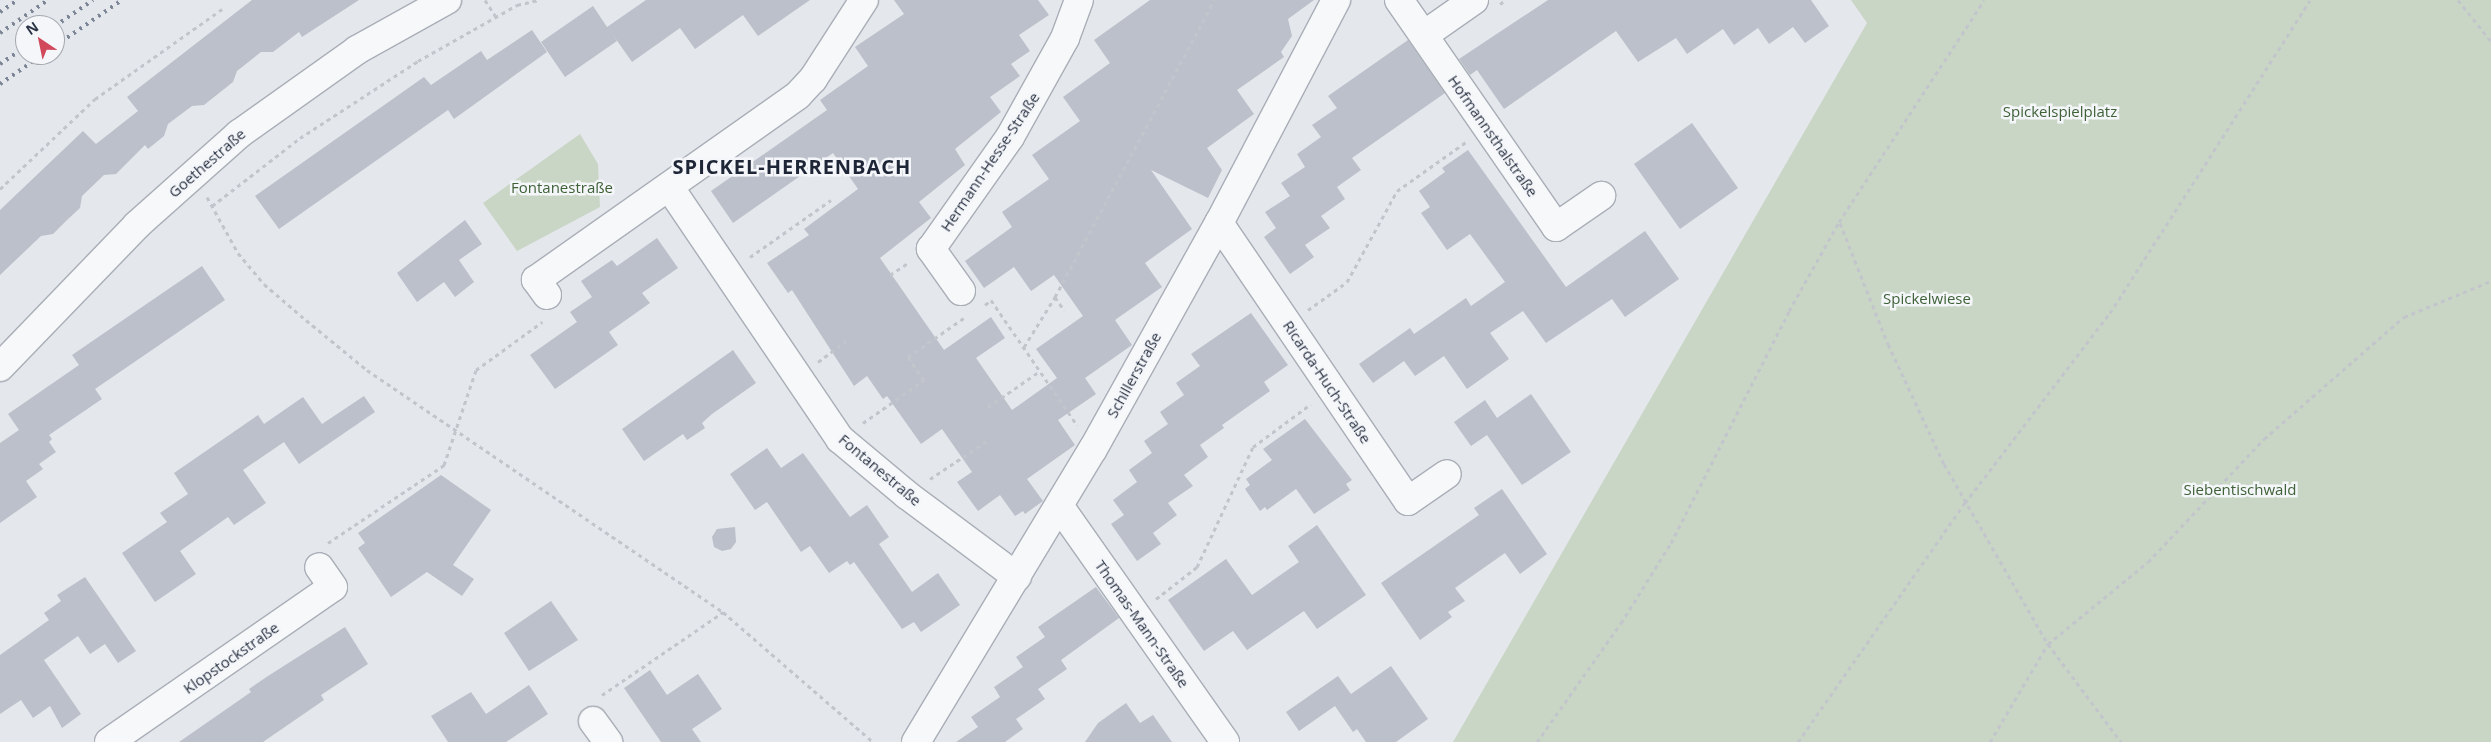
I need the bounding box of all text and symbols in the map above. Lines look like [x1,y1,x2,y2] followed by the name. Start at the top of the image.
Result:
[15,15,65,65] north arrow
[22,17,42,39] text: N
[1444,72,1542,200] street label: Hofmannsthalstraße
[937,89,1043,235] street label: Hermann-Hesse-Straße
[2003,103,2117,121] park label: Spickelspielplatz
[165,125,249,201] street label: Goethestraße
[670,154,914,178] district label: SPICKEL-HERRENBACH
[511,179,613,197] park label: Fontanestraße
[1883,290,1971,308] park label: Spickelwiese
[1279,317,1375,447] street label: Ricarda-Huch-Straße
[1103,329,1165,421] street label: Schillerstraße
[835,430,925,510] street label: Fontanestraße
[2184,481,2296,499] park label: Siebentischwald
[1091,557,1193,691] street label: Thomas-Mann-Straße
[180,618,282,698] street label: Klopstockstraße

